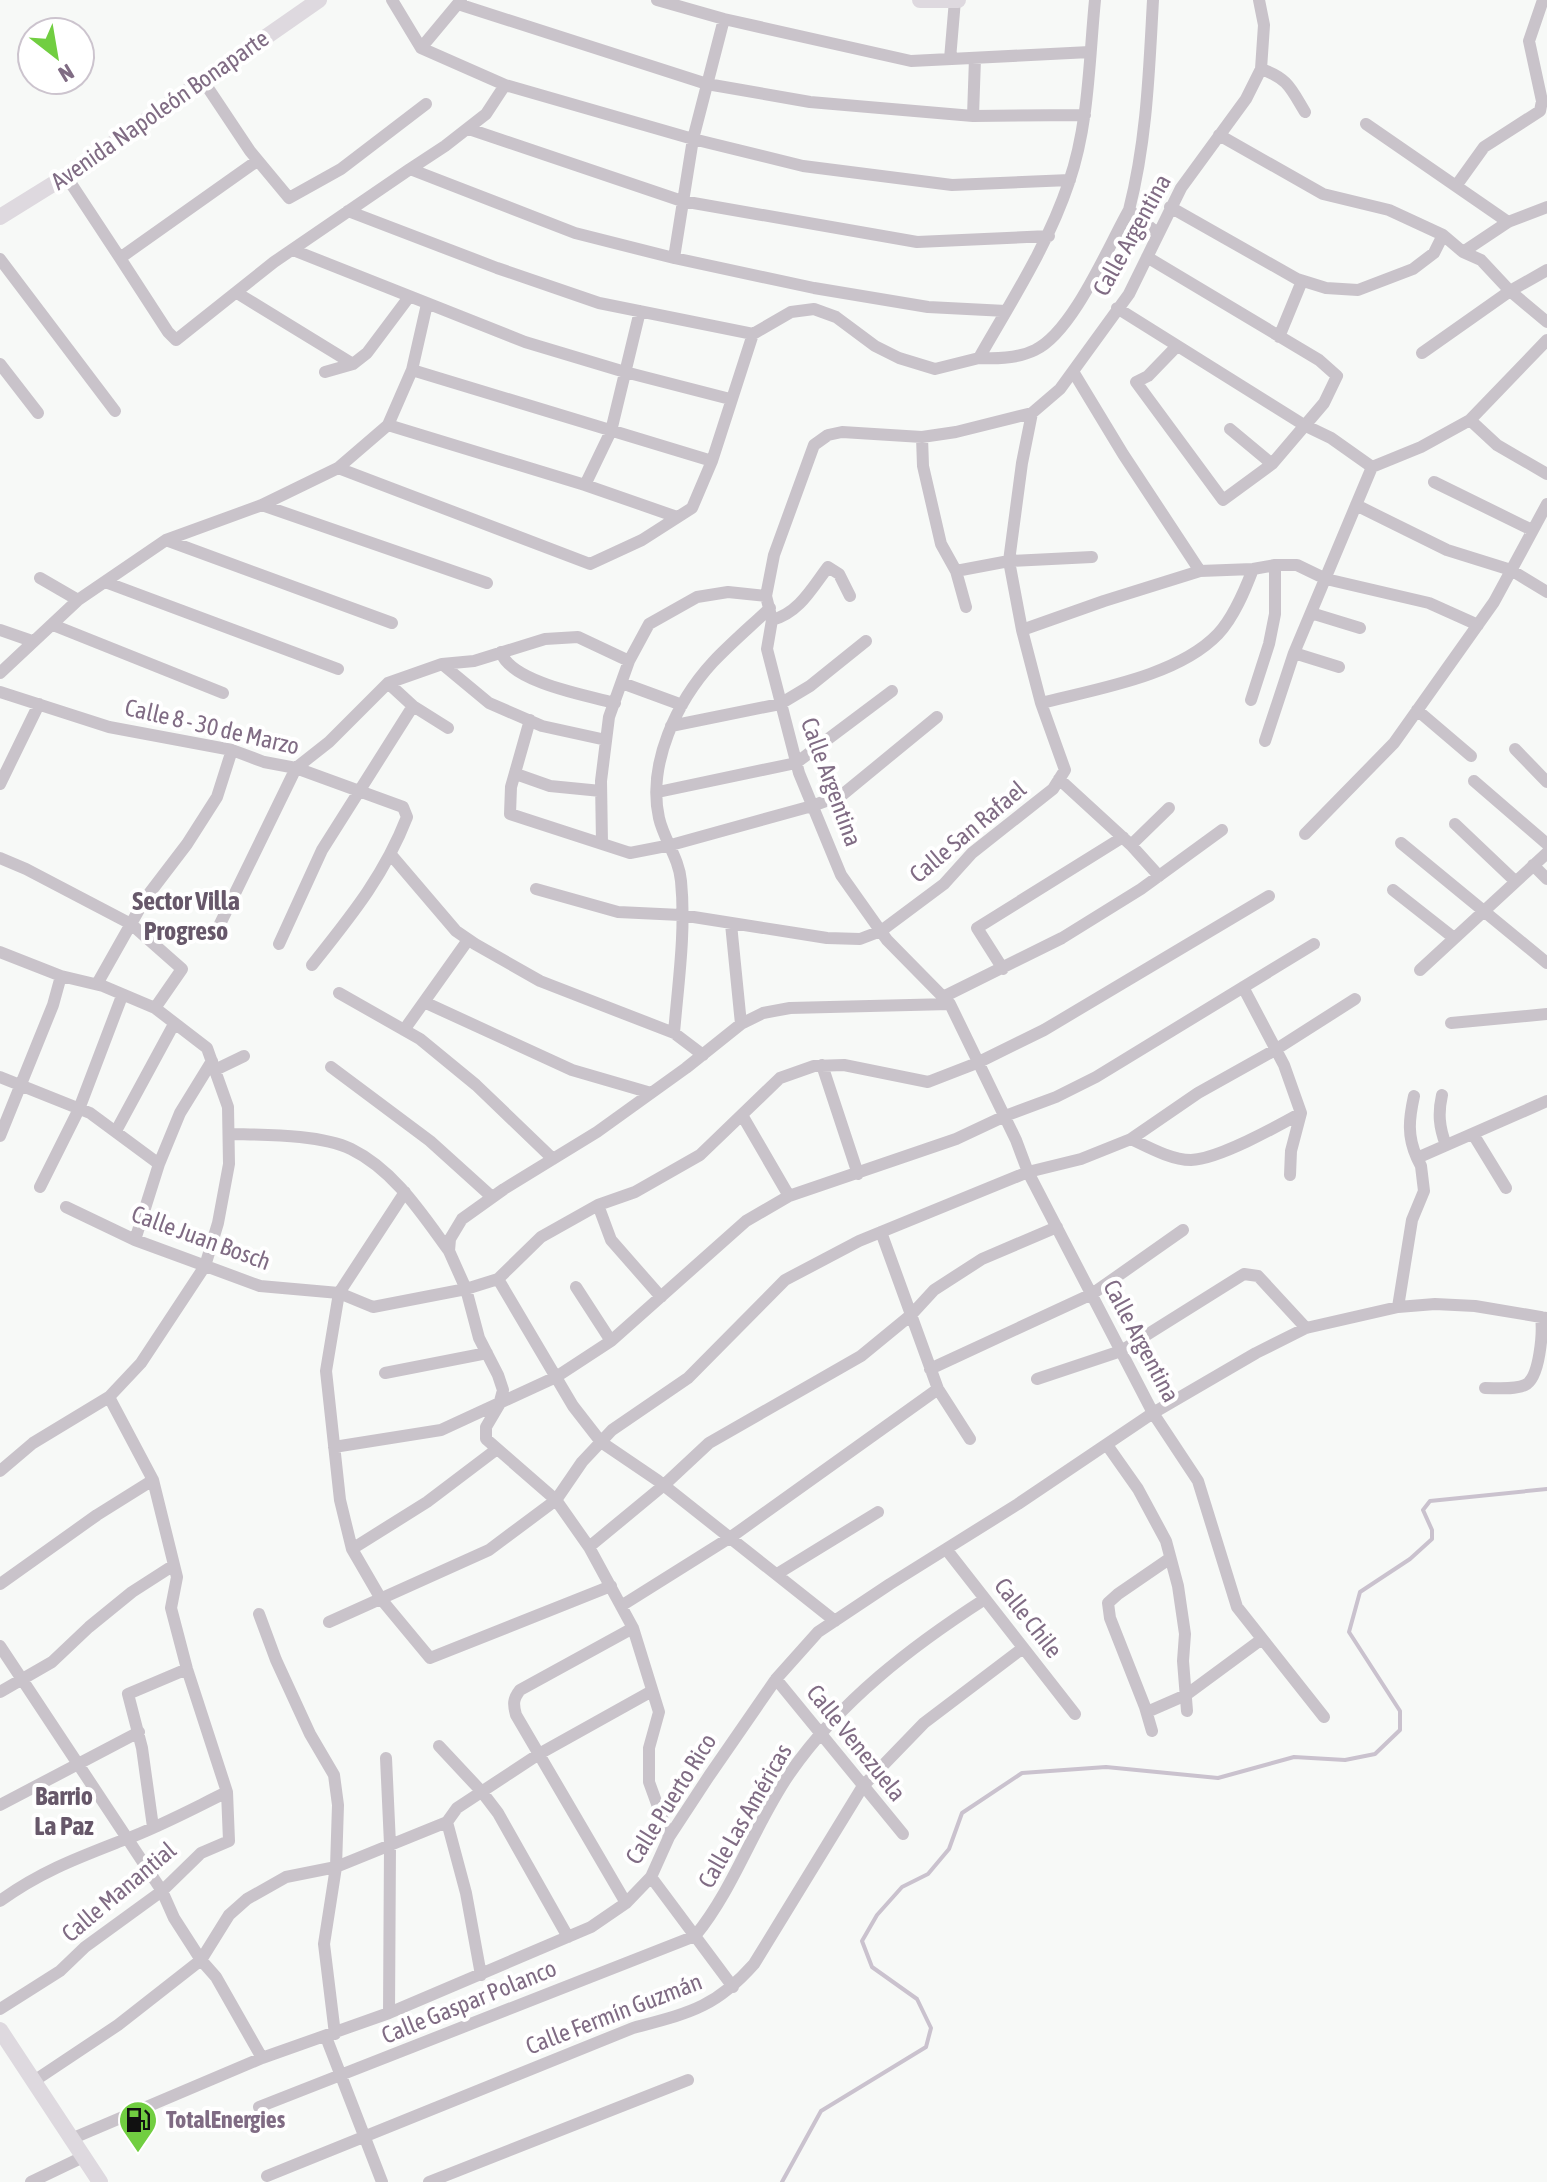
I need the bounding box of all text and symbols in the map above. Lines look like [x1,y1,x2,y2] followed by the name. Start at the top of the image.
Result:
[16,16,96,96] north arrow
[46,24,274,196] street label: Avenida Napoleón Bonaparte
[1087,169,1176,300] street label: Calle Argentina
[122,693,302,760] street label: Calle 8 - 30 de Marzo
[796,714,867,850] street label: Calle Argentina
[904,775,1032,888] street label: Calle San Rafael
[132,886,240,946] district label: Sector Villa Progreso
[128,1200,274,1275] street label: Calle Juan Bosch
[1098,1275,1185,1406] street label: Calle Argentina
[989,1572,1068,1663] street label: Calle Chile
[801,1679,911,1806] street label: Calle Venezuela
[620,1729,721,1869] street label: Calle Puerto Rico
[692,1739,797,1893] street label: Calle Las Américas
[34,1781,94,1841] district label: Barrio La Paz
[56,1836,182,1947] street label: Calle Manantial
[378,1954,560,2049] street label: Calle Gaspar Polanco
[522,1968,706,2060] street label: Calle Fermín Guzmán
[117,2099,159,2154] fuel station icon: TotalEnergies
[166,2106,286,2133] place label: TotalEnergies

